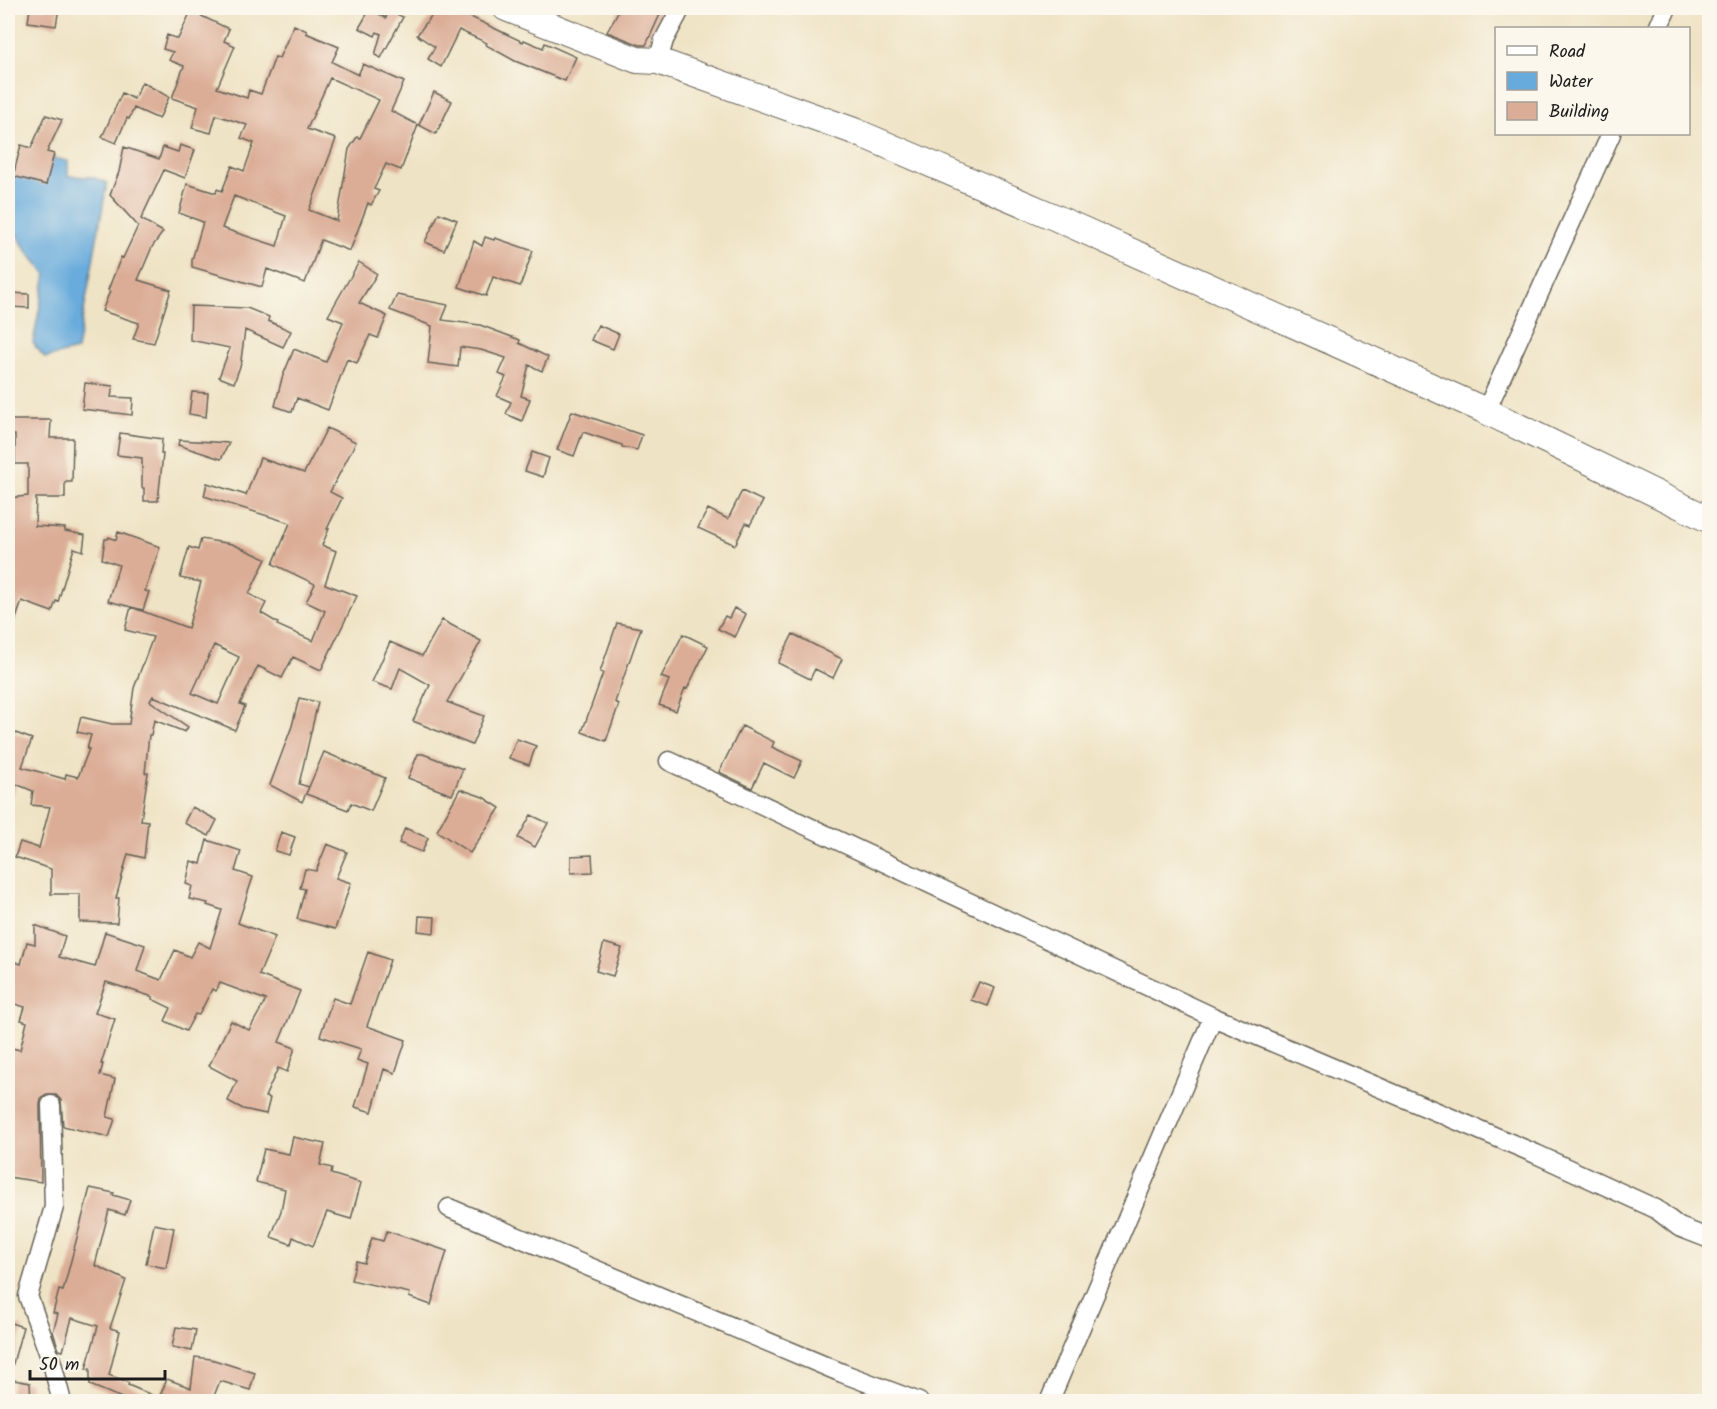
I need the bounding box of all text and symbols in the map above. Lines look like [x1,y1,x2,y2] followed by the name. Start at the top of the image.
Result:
[1495,27,1690,135] legend
[1549,38,1586,67] text: Road
[1549,68,1594,97] text: Water
[1549,98,1609,127] text: Building
[30,1343,165,1381] scale bar
[39,1351,79,1380] text: 50 m

